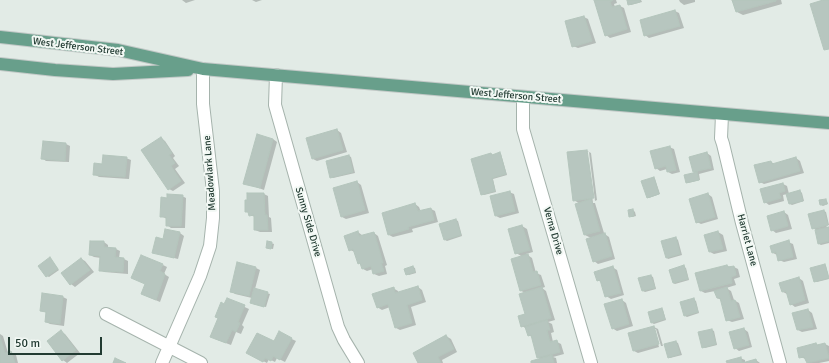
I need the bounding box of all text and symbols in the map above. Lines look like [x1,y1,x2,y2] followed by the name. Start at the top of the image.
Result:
[32,36,124,58] street label: West Jefferson Street
[470,86,562,106] street label: West Jefferson Street
[201,135,219,211] street label: Meadowlark Lane
[292,186,324,258] street label: Sunny Side Drive
[540,206,566,256] street label: Verna Drive
[734,213,760,267] street label: Harriet Lane
[10,329,104,355] scale bar
[15,336,40,351] text: 50 m

